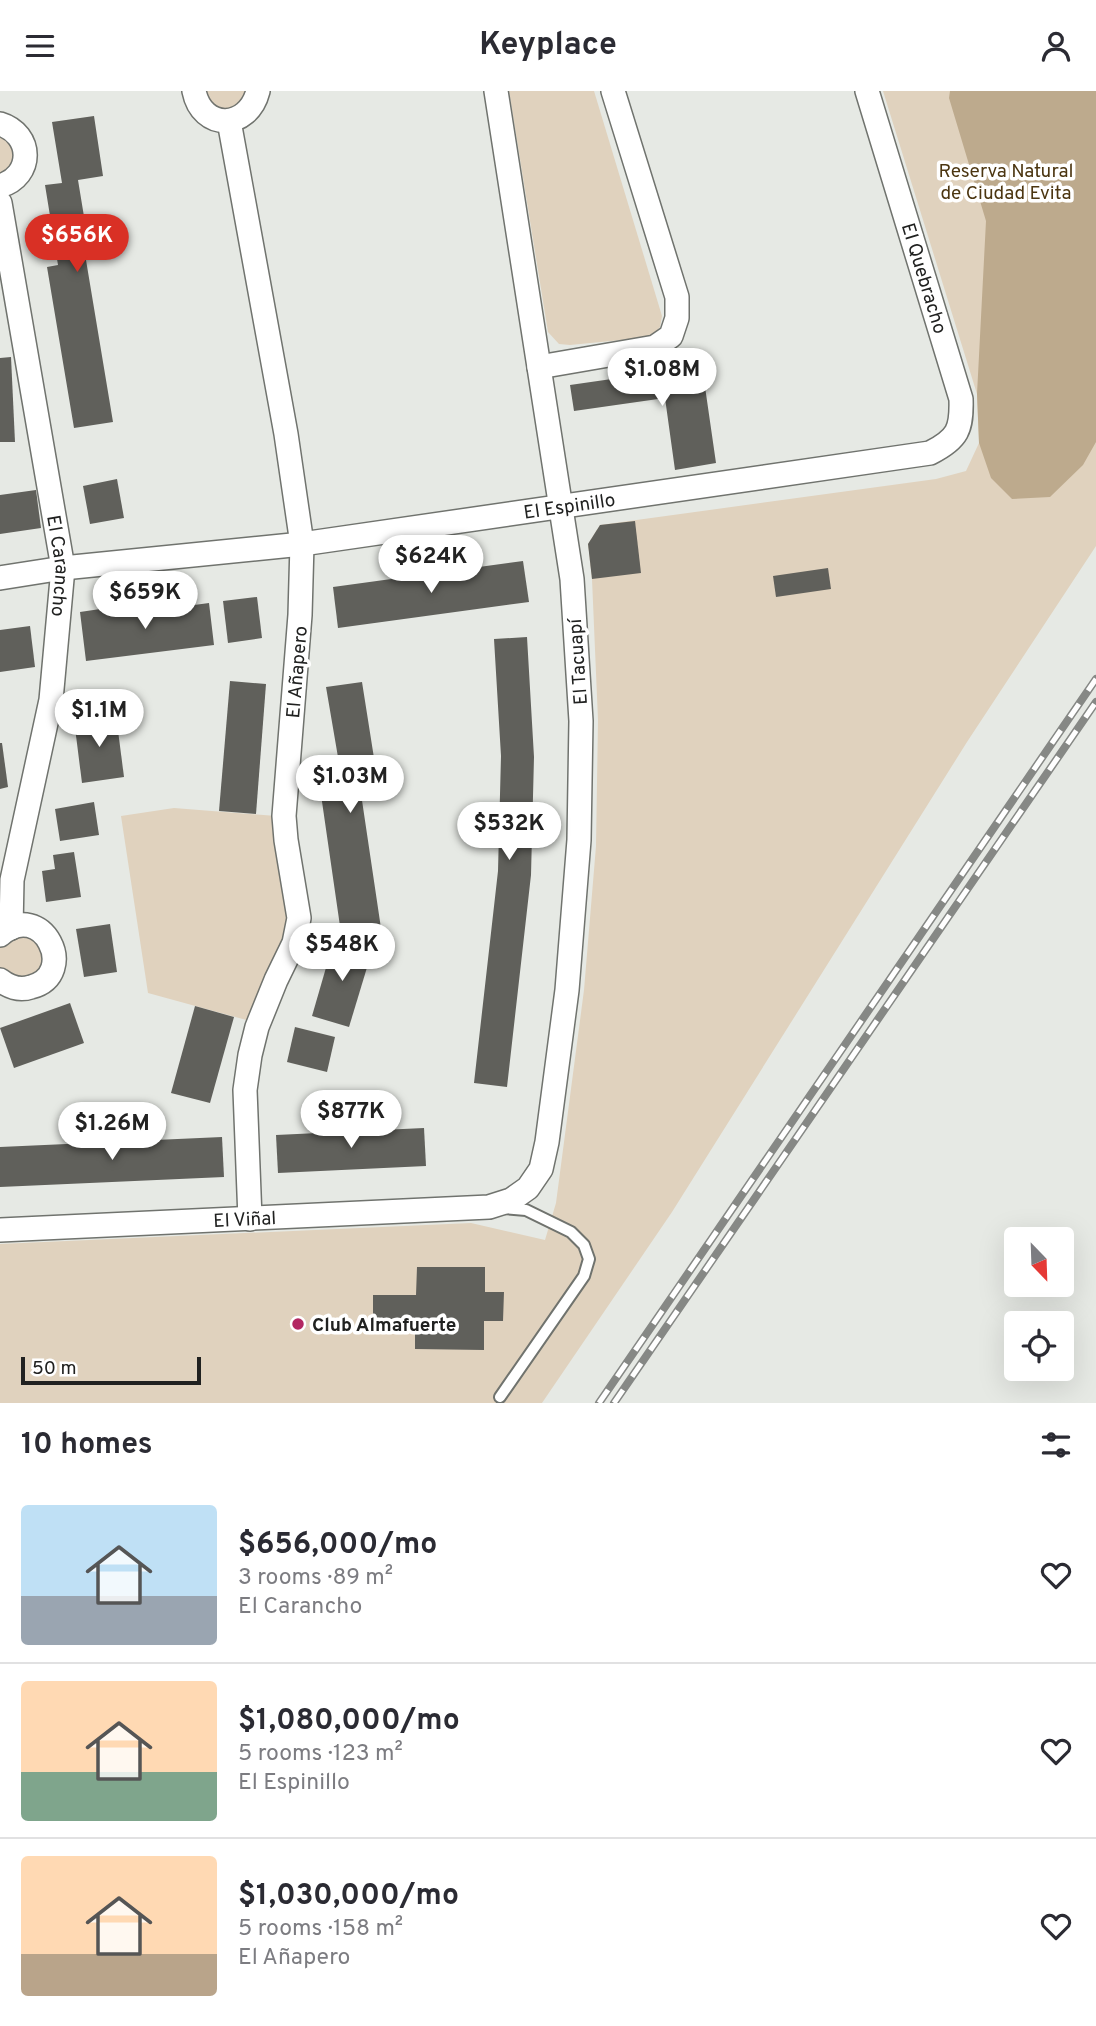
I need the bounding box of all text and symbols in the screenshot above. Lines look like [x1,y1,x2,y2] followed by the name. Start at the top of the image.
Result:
[479,26,617,66] text: Keyplace
[21,27,59,65] icon: menu
[1037,27,1075,65] icon: person
[939,160,1073,206] park label: Reserva Natural de Ciudad Evita
[28,215,126,274] pin: $656K
[895,220,951,337] street label: El Quebracho
[41,222,113,251] text: $656K
[605,349,719,408] pin: $1.08M
[624,356,700,385] text: $1.08M
[522,489,617,526] street label: El Espinillo
[40,513,73,618] street label: El Carancho
[382,535,480,595] pin: $624K
[394,543,468,572] text: $624K
[96,571,194,631] pin: $659K
[109,579,181,608] text: $659K
[564,616,594,706] street label: El Tacuapí
[282,625,314,719] street label: El Añapero
[50,689,148,749] pin: $1.1M
[71,697,127,726] text: $1.1M
[293,755,407,815] pin: $1.03M
[312,763,388,792] text: $1.03M
[460,803,558,862] pin: $532K
[473,810,545,839] text: $532K
[293,923,391,983] pin: $548K
[305,931,379,960] text: $548K
[302,1091,400,1150] pin: $877K
[317,1098,385,1127] text: $877K
[55,1103,169,1162] pin: $1.26M
[74,1110,150,1139] text: $1.26M
[213,1207,277,1234] street label: El Viñal
[1004,1227,1074,1297] north arrow
[1004,1227,1074,1381] map controls
[1004,1311,1074,1381] button: locate
[312,1314,456,1338] place label: Club Almafuerte
[290,1316,306,1332] marker: Club Almafuerte
[21,1354,201,1386] scale bar
[32,1357,77,1381] text: 50 m
[1037,1426,1075,1464] icon: filters
[21,1427,152,1464] text: 10 homes
[238,1527,437,1564] text: $656,000/mo
[77,1533,161,1617] icon: home
[1037,1556,1075,1594] icon: heart
[238,1564,393,1593] text: 3 rooms · 89 m²
[238,1593,362,1622] text: El Carancho
[238,1703,460,1740] text: $1,080,000/mo
[77,1709,161,1793] icon: home
[1037,1732,1075,1770] icon: heart
[238,1740,403,1769] text: 5 rooms · 123 m²
[238,1769,350,1798] text: El Espinillo
[238,1878,459,1915] text: $1,030,000/mo
[77,1884,161,1968] icon: home
[1037,1907,1075,1945] icon: heart
[238,1915,403,1944] text: 5 rooms · 158 m²
[238,1944,350,1973] text: El Añapero

